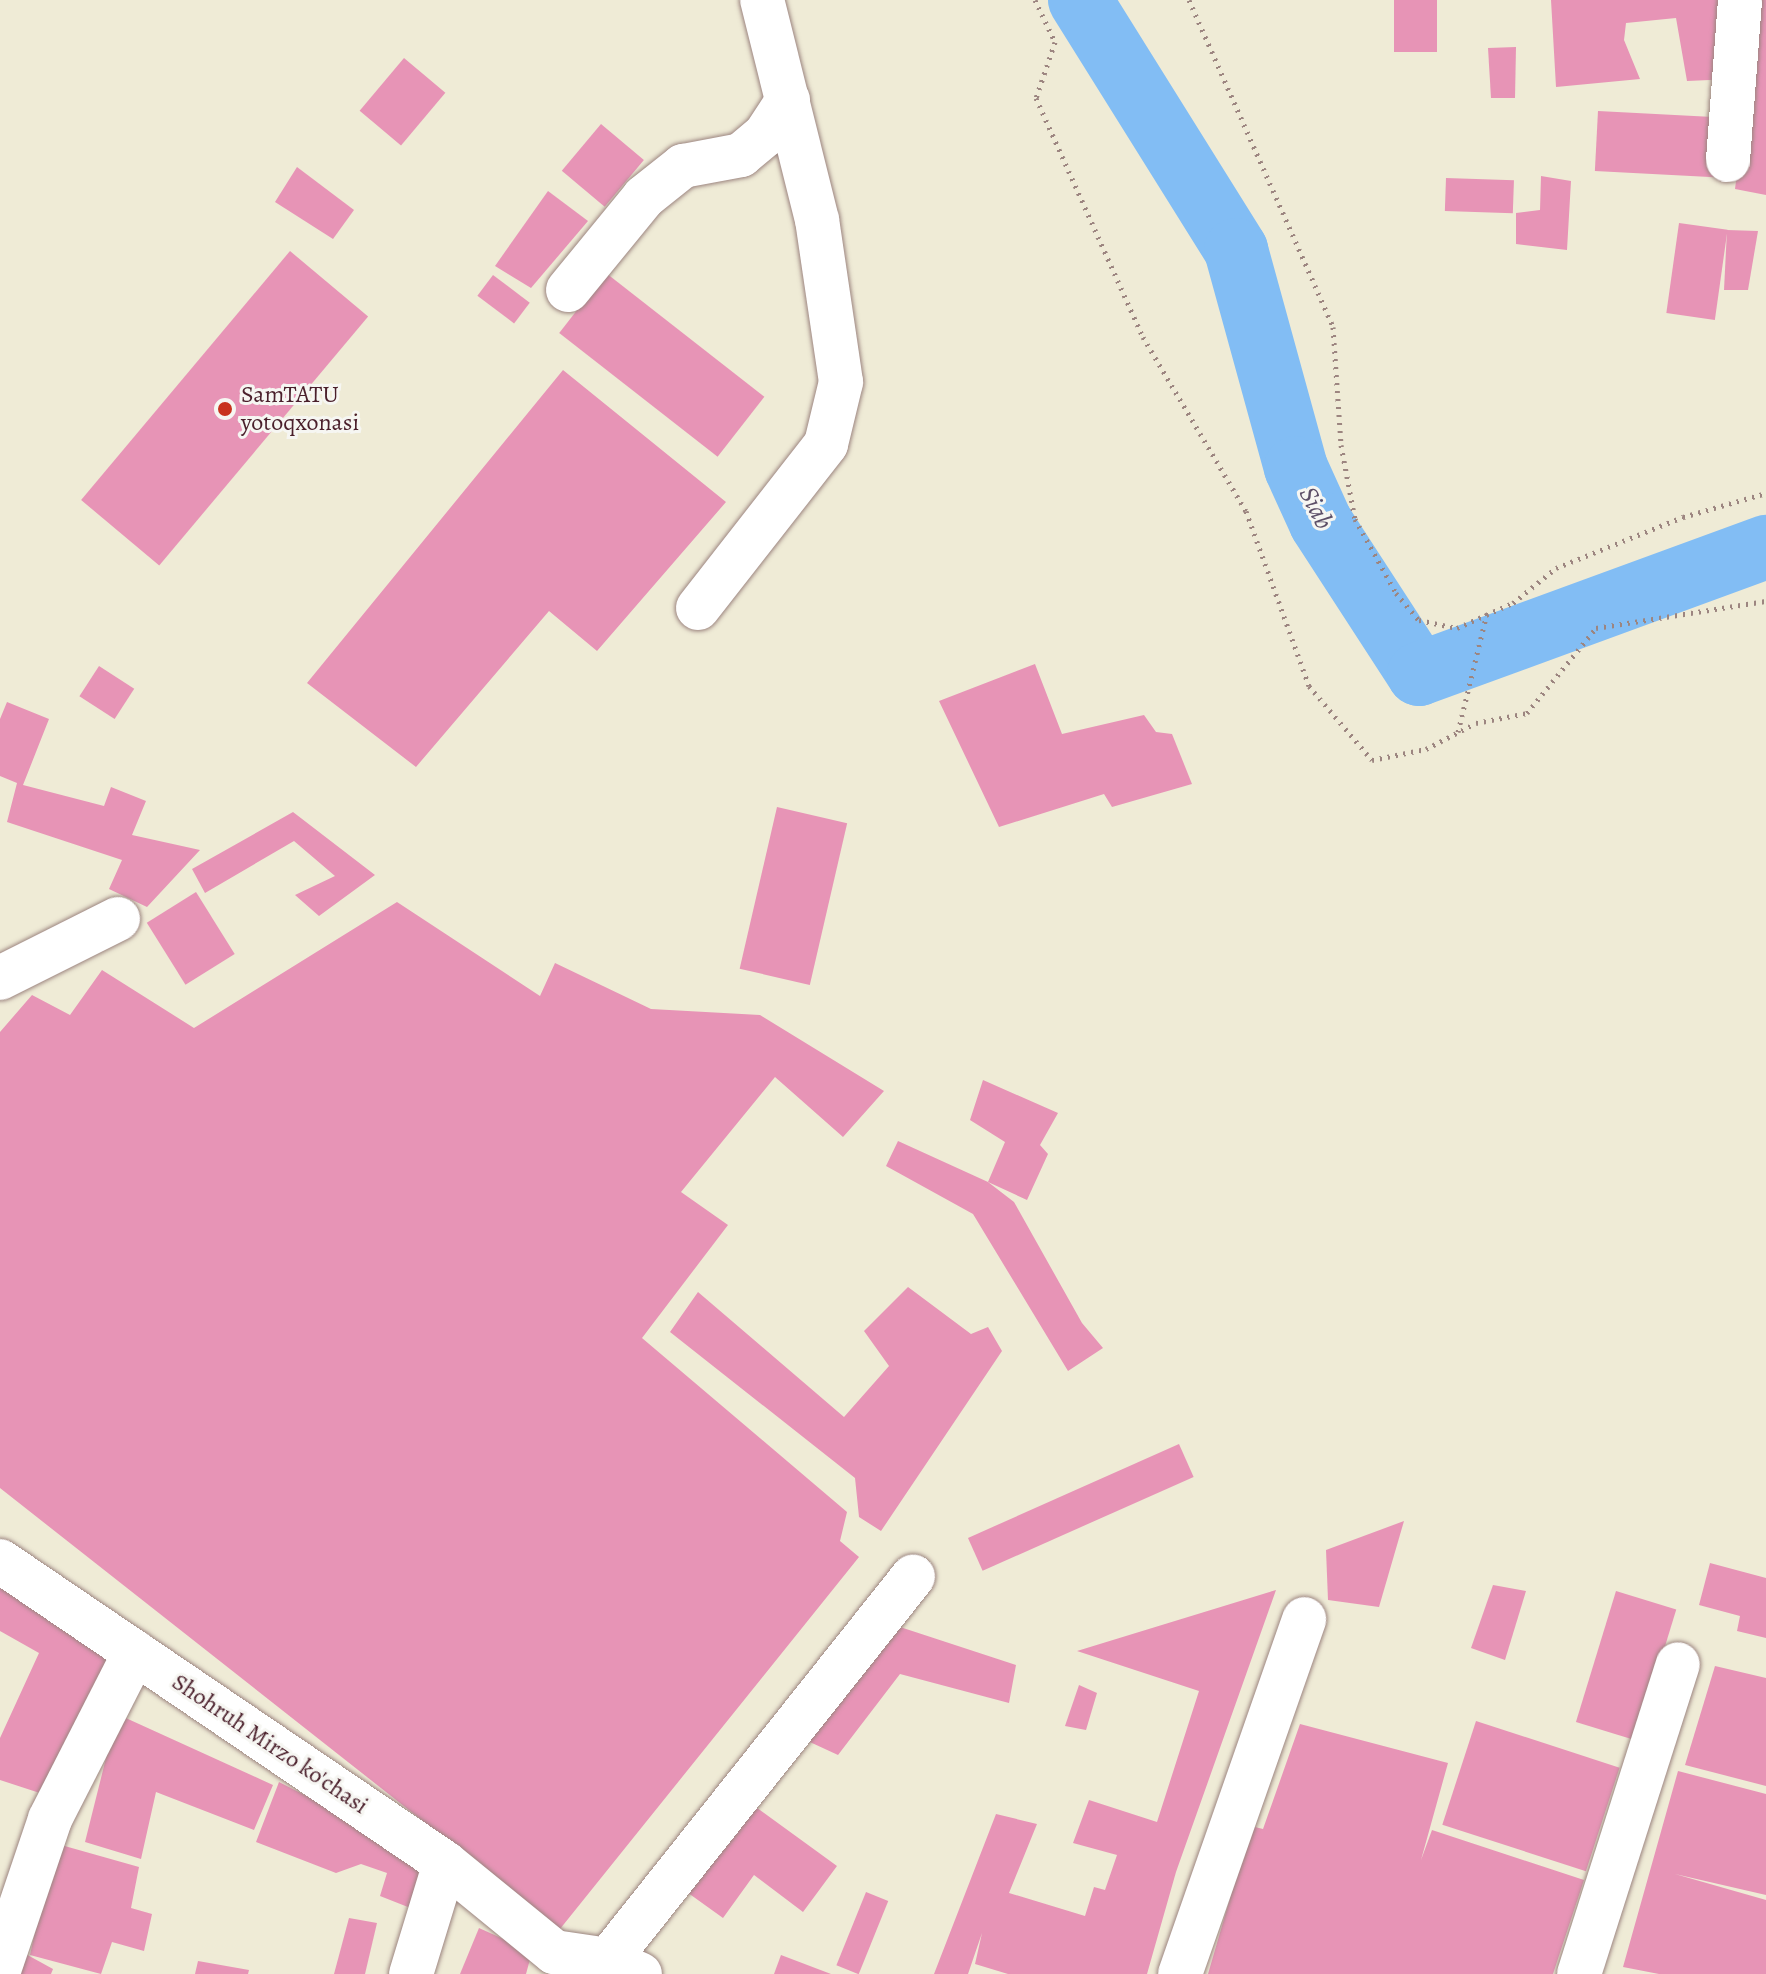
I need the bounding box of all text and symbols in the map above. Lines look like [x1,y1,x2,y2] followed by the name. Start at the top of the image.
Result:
[241,381,359,437] place label: SamTATU yotoqxonasi
[216,400,234,418] marker: SamTATU yotoqxonasi
[1292,482,1340,534] water label: Siab
[166,1668,374,1820] street label: Shohruh Mirzo ko'chasi

